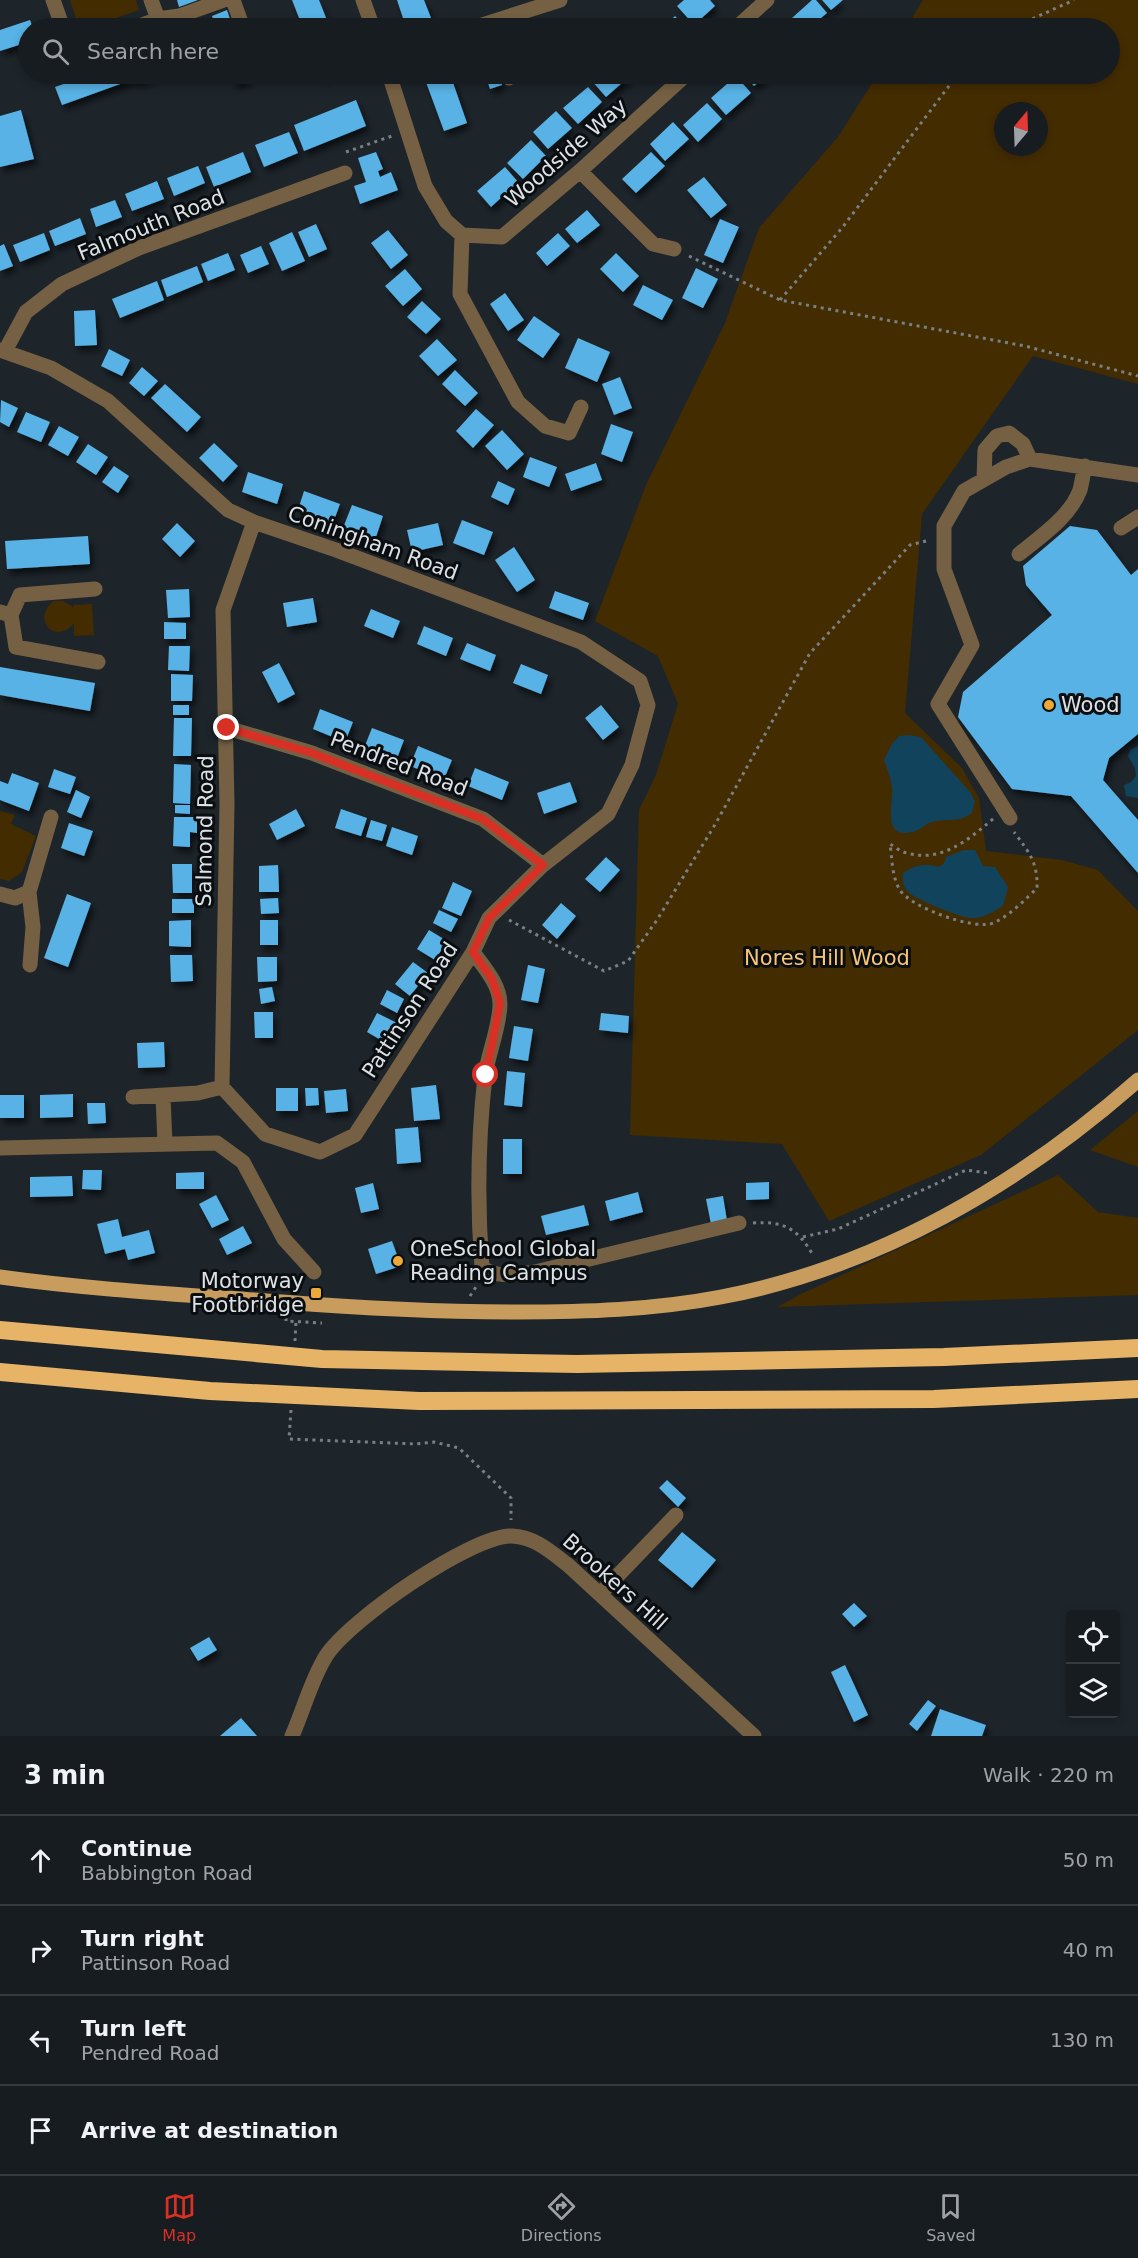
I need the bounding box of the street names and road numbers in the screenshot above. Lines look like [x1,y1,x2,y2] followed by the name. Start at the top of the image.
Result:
[500,94,632,212] street label: Woodside Way
[74,185,228,265] street label: Falmouth Road
[285,501,461,585] street label: Coningham Road
[327,727,471,801] street label: Pendred Road
[192,755,218,907] street label: Salmond Road
[357,938,463,1082] street label: Pattinson Road
[558,1529,672,1635] street label: Brookers Hill

